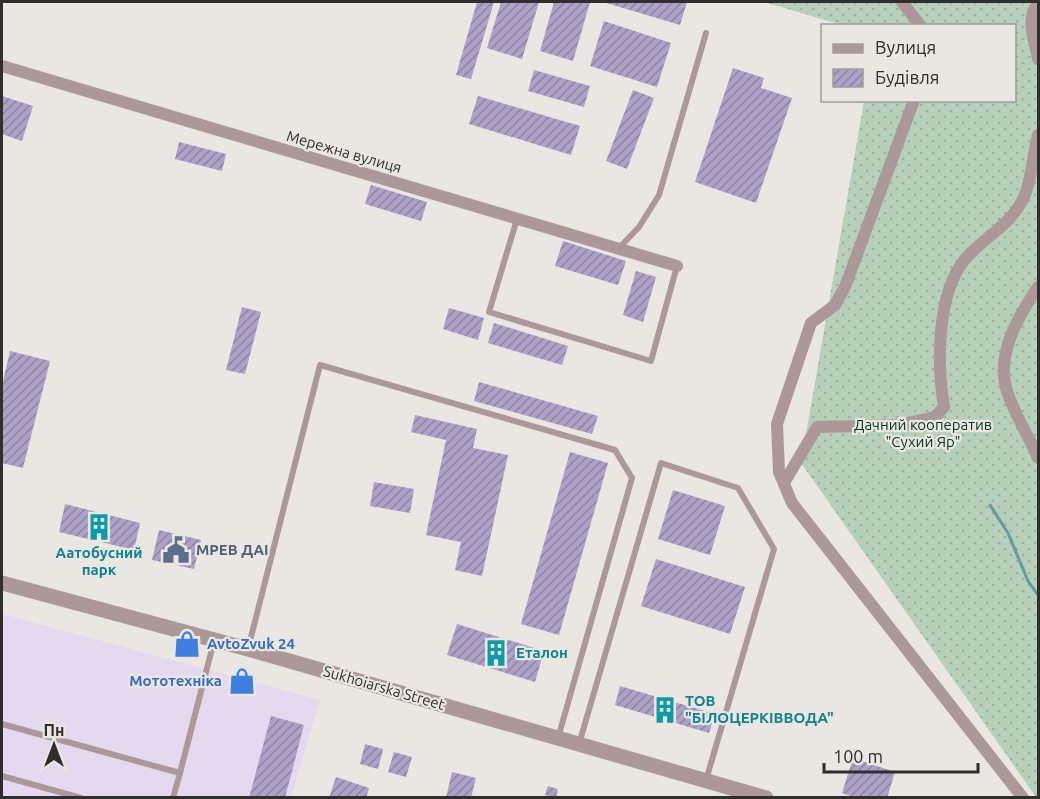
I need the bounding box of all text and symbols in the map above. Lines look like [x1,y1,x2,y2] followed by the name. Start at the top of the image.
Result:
[821,24,1016,102] legend
[875,37,936,57] text: Вулиця
[875,67,940,87] text: Будівля
[285,127,404,176] street label: Мережна вулиця
[854,416,992,450] park label: Дачний кооператив "Сухий Яр"
[84,512,114,542] building icon: Аатобусний парк
[161,535,191,565] public building icon: МРЕВ ДАІ
[196,541,268,558] place label: МРЕВ ДАІ
[56,544,142,578] place label: Аатобусний парк
[172,629,202,659] shop icon: AvtoZvuk 24
[207,635,295,652] place label: AvtoZvuk 24
[481,638,511,668] building icon: Еталон
[516,644,568,661] place label: Еталон
[321,662,447,713] street label: Sukhoiarska Street
[227,666,257,696] shop icon: Мототехніка
[129,672,222,689] place label: Мототехніка
[685,692,834,726] place label: ТОВ "БІЛОЦЕРКІВВОДА"
[650,695,680,725] building icon: ТОВ "БІЛОЦЕРКІВВОДА"
[24,715,84,775] north arrow
[44,721,64,739] text: Пн
[824,736,978,774] scale bar
[833,746,883,766] text: 100 m

